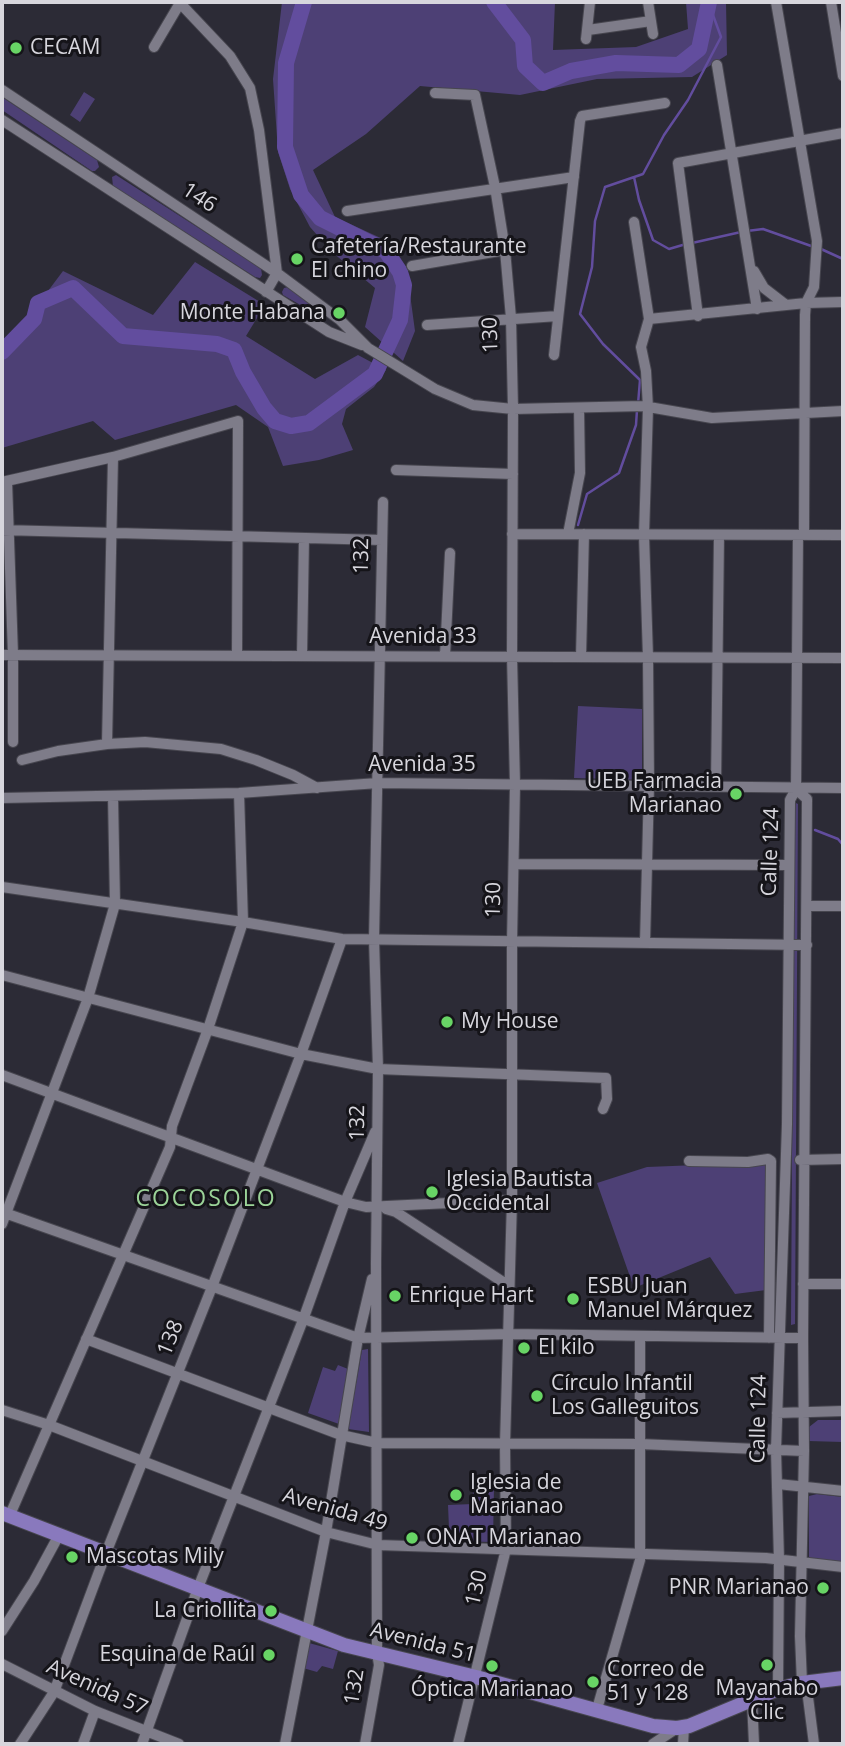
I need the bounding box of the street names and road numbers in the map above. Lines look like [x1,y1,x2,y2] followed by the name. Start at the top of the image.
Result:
[177,178,221,218] street label: 146
[478,317,504,353] street label: 130
[349,538,375,574] street label: 132
[369,624,477,650] street label: Avenida 33
[368,752,476,778] street label: Avenida 35
[757,807,785,897] street label: Calle 124
[481,882,507,918] street label: 130
[345,1105,371,1141] street label: 132
[153,1317,189,1359] street label: 138
[746,1374,772,1464] street label: Calle 124
[280,1483,390,1537] street label: Avenida 49
[461,1568,493,1608] street label: 130
[368,1618,478,1668] street label: Avenida 51
[43,1655,151,1721] street label: Avenida 57
[340,1667,370,1707] street label: 132

